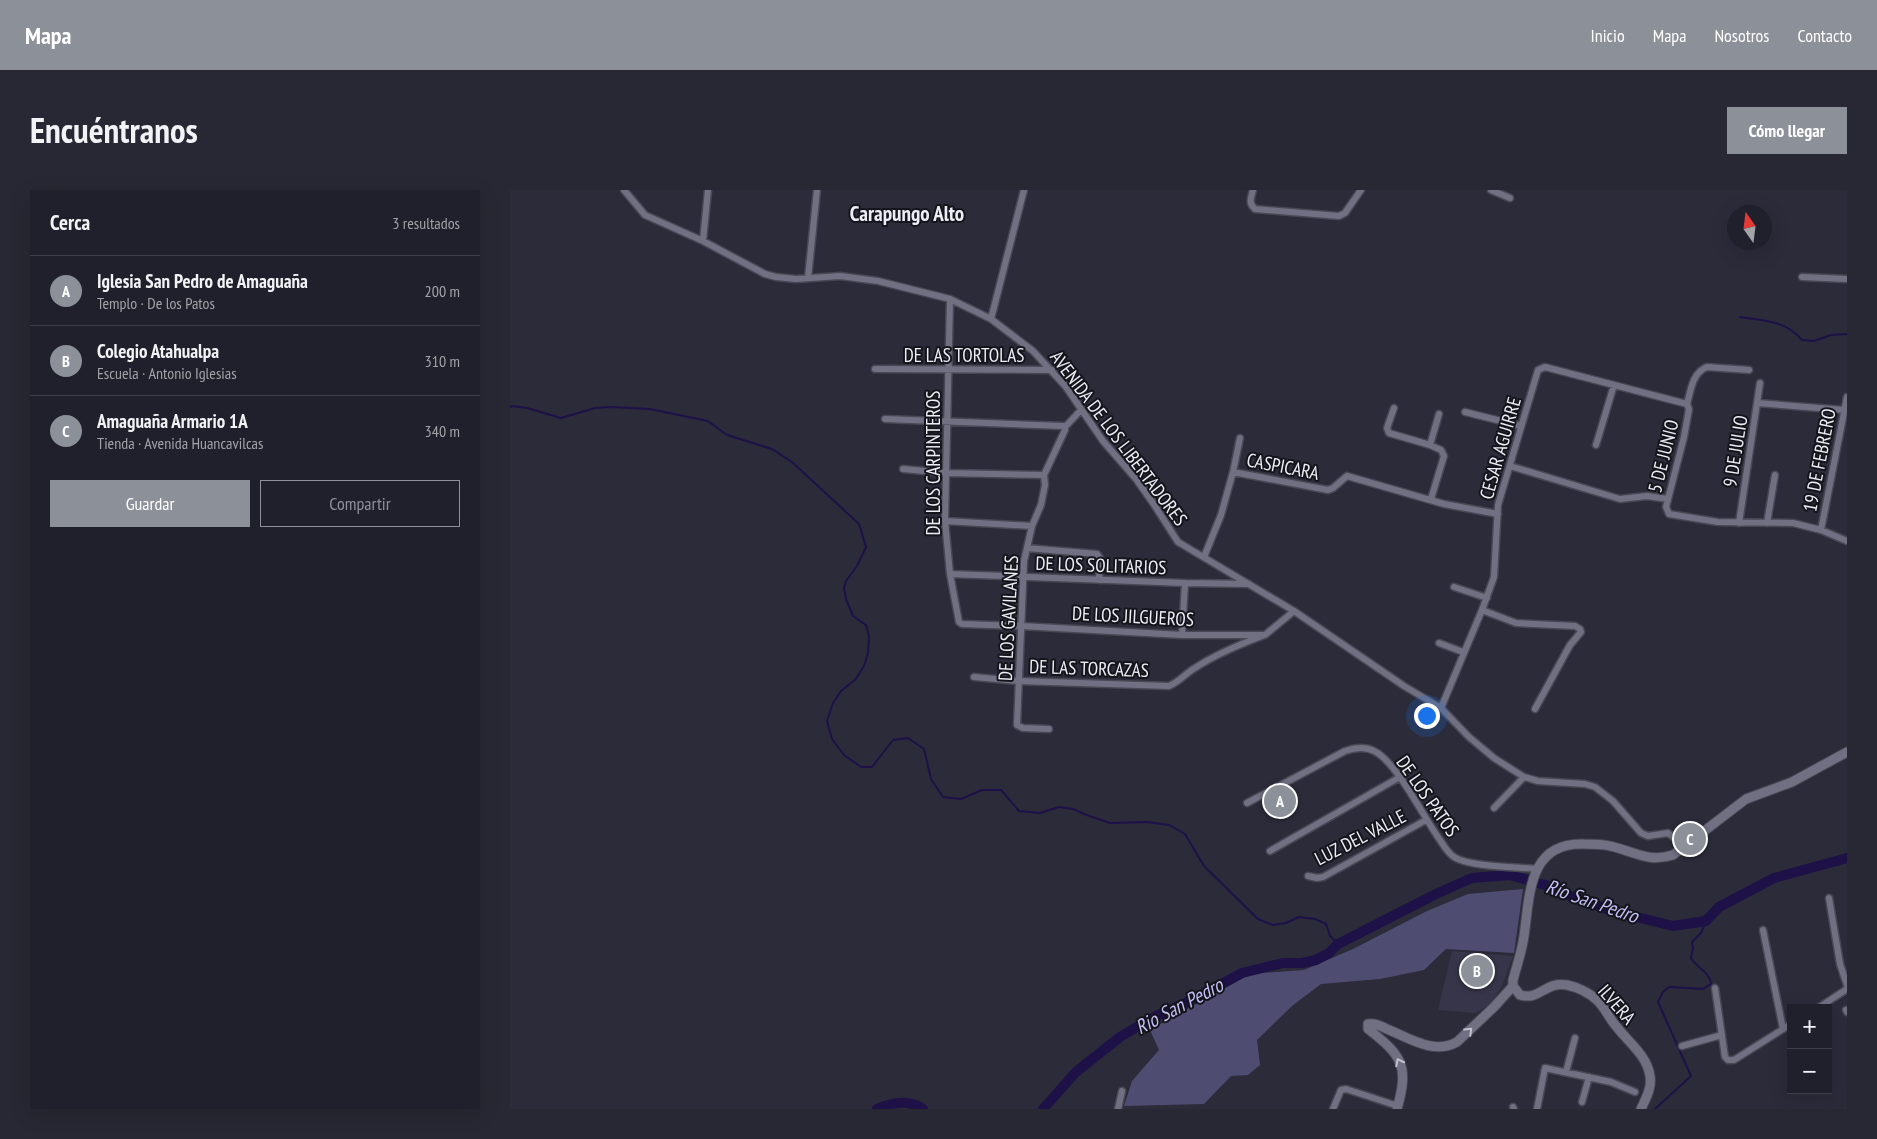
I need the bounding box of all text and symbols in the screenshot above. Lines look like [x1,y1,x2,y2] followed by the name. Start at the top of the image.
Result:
[25,20,72,51] text: Mapa
[1591,24,1625,47] text: Inicio
[1653,24,1686,47] text: Mapa
[1714,24,1769,47] text: Nosotros
[1797,24,1852,47] text: Contacto
[30,107,198,153] text: Encuéntranos
[1727,107,1847,154] button: Cómo llegar
[850,200,964,227] district label: Carapungo Alto
[1727,205,1772,250] north arrow
[50,209,90,236] text: Cerca
[392,213,460,233] text: 3 resultados
[97,269,308,293] text: Iglesia San Pedro de Amaguaña
[62,281,70,301] text: A
[425,281,460,301] text: 200 m
[97,293,215,313] text: Templo · De los Patos
[97,339,219,363] text: Colegio Atahualpa
[904,343,1024,367] street label: DE LAS TORTOLAS
[1045,346,1193,530] street label: AVENIDA DE LOS LIBERTADORES
[62,351,70,371] text: B
[425,351,460,371] text: 310 m
[97,363,237,383] text: Escuela · Antonio Iglesias
[921,391,945,535] street label: DE LOS CARPINTEROS
[1474,394,1526,502] street label: CESAR AGUIRRE
[1797,406,1841,514] street label: 19 DE FEBRERO
[97,409,248,433] text: Amaguaña Armario 1A
[1718,414,1752,488] street label: 9 DE JULIO
[1642,417,1684,495] street label: 5 DE JUNIO
[62,421,70,441] text: C
[425,421,460,441] text: 340 m
[97,433,263,453] text: Tienda · Avenida Huancavilcas
[1245,447,1321,485] street label: CASPICARA
[50,480,250,527] button: Guardar
[260,480,460,527] button: Compartir
[1035,551,1167,579] street label: DE LOS SOLITARIOS
[993,555,1023,681] street label: DE LOS GAVILANES
[1072,601,1194,631] street label: DE LOS JILGUEROS
[1029,654,1149,682] street label: DE LAS TORCAZAS
[1414,703,1440,729] your location
[1391,751,1465,841] street label: DE LOS PATOS
[1264,782,1296,820] pin: A
[1310,804,1410,870] street label: LUZ DEL VALLE
[1674,820,1706,858] pin: C
[1542,873,1643,929] water label: Río San Pedro
[1461,952,1493,990] pin: B
[1131,971,1229,1040] water label: Rio San Pedro
[1593,979,1641,1029] street label: ILVERA
[1787,1004,1832,1094] map controls
[1787,1004,1832,1049] button: +
[1463,1028,1472,1037] one-way arrow
[1787,1049,1832,1094] button: −
[1395,1059,1405,1068] one-way arrow

